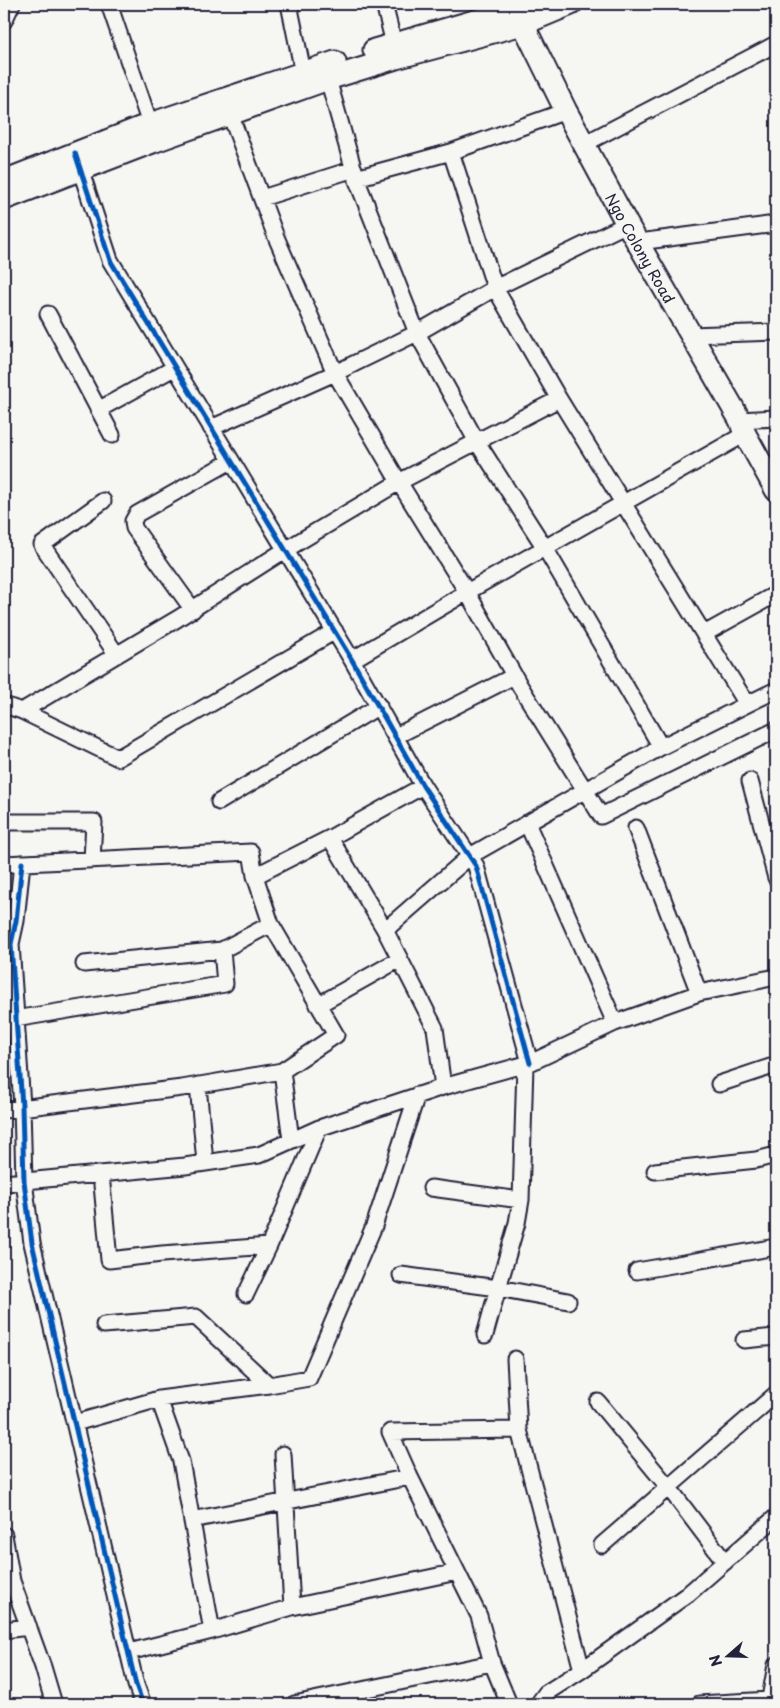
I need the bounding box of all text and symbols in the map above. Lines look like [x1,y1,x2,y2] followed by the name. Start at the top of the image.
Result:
[601,188,682,307] street label: Ngo Colony Road
[702,1630,752,1680] north arrow
[704,1652,727,1669] text: N

